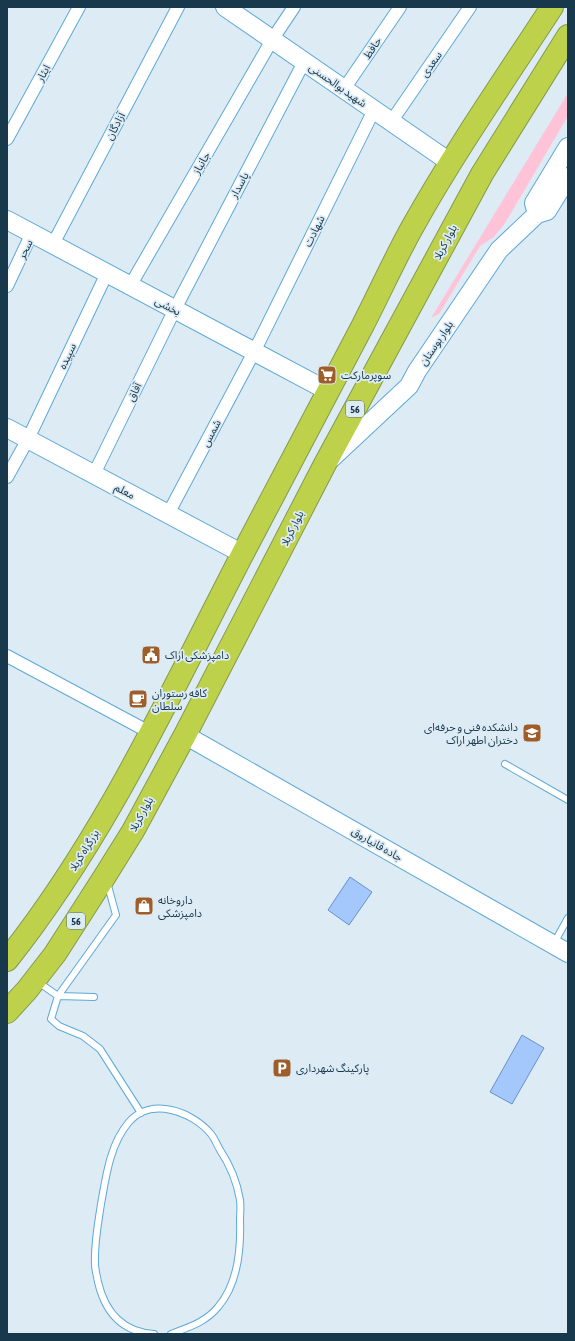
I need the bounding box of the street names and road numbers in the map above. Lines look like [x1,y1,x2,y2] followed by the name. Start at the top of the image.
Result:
[360,34,384,61] street label: حافظ
[418,49,445,80] street label: سعدی
[306,61,369,110] street label: شهید بوالحسنی
[33,63,53,85] street label: ایثار
[103,109,128,142] street label: آزادگان
[189,149,213,178] street label: جانباز
[227,170,253,202] street label: پاسدار
[301,213,327,249] street label: شهادت
[431,222,460,262] street label: بلوار کربلا
[15,237,36,262] street label: سحر
[153,294,183,319] street label: بخشی
[417,318,456,368] street label: بلوار بوستان
[56,341,80,372] street label: سپیده
[124,380,144,403] street label: آفاق
[346,401,364,417] road number: 56
[199,417,224,449] street label: شمس
[112,481,137,504] street label: معلم
[278,508,307,548] street label: بلوار کربلا
[127,795,156,834] street label: بلوار کربلا
[349,825,405,865] street label: جاده قانیاروق
[67,827,102,873] street label: بزرگراه کربلا
[67,913,85,929] road number: 56

